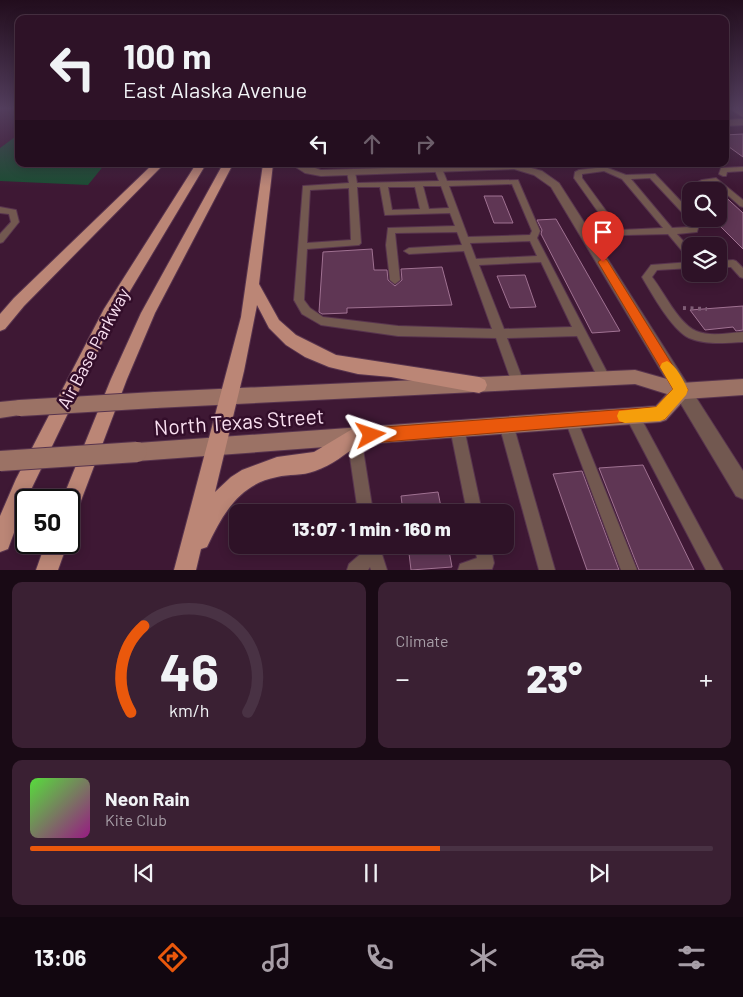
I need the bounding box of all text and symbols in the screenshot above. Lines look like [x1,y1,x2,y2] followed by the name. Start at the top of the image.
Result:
[123,34,212,76] text: 100 m
[40,35,105,100] icon: left
[123,76,307,102] text: East Alaska Avenue
[305,130,333,158] icon: left
[358,130,386,158] icon: ahead
[411,130,439,158] icon: right
[682,182,727,282] map controls
[682,182,727,227] button: search
[582,211,624,262] pin
[589,218,617,246] icon: arrive
[682,237,727,282] button: layers
[52,284,134,412] street label: Air Base Parkway
[153,403,325,439] street label: North Texas Street
[344,408,396,460] position arrow
[15,489,80,554] speed limit sign: 50
[292,517,451,540] text: 13:07 · 1 min · 160 m
[396,631,448,650] text: Climate
[159,639,218,701] text: 46
[526,655,582,701] text: 23°
[396,661,410,695] text: −
[699,661,713,695] text: +
[169,699,209,721] text: km/h
[105,787,190,810] text: Neon Rain
[105,810,167,829] text: Kite Club
[130,859,158,887] icon: previous
[357,859,385,887] icon: pause
[585,859,613,887] icon: next
[155,940,190,975] icon: directions
[259,940,294,975] icon: music
[362,940,397,975] icon: phone
[466,940,501,975] icon: climate
[570,940,605,975] icon: car
[674,940,709,975] icon: filters
[34,944,86,970] text: 13:06

